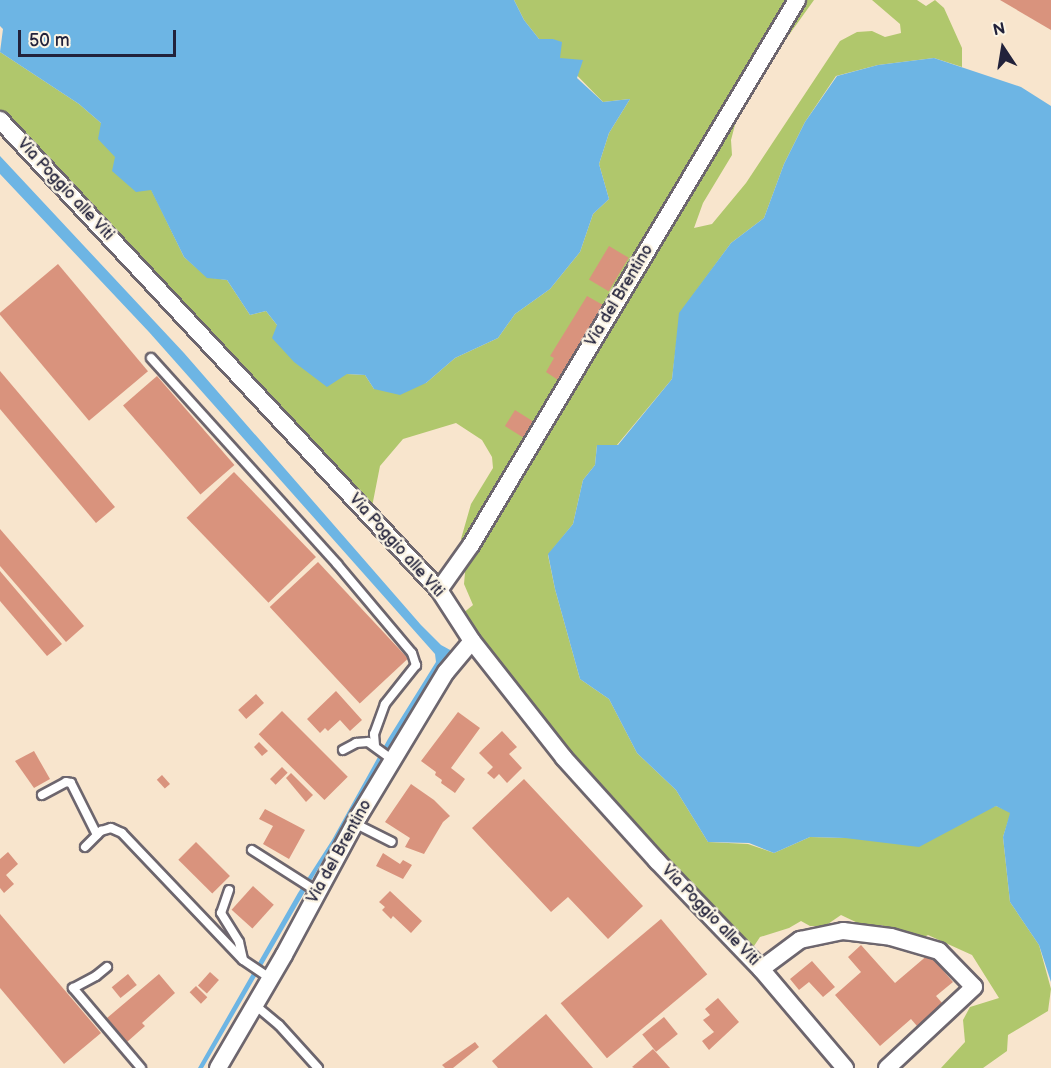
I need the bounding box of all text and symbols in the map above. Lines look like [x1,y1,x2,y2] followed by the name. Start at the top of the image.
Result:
[21,18,178,56] scale bar
[973,18,1033,78] north arrow
[991,19,1007,40] text: N
[29,30,70,51] text: 50 m
[13,135,117,245] street label: Via Poggio alle Viti
[582,242,658,350] street label: Via del Brentino
[344,490,448,602] street label: Via Poggio alle Viti
[304,797,376,907] street label: Via del Brentino
[657,861,763,971] street label: Via Poggio alle Viti

